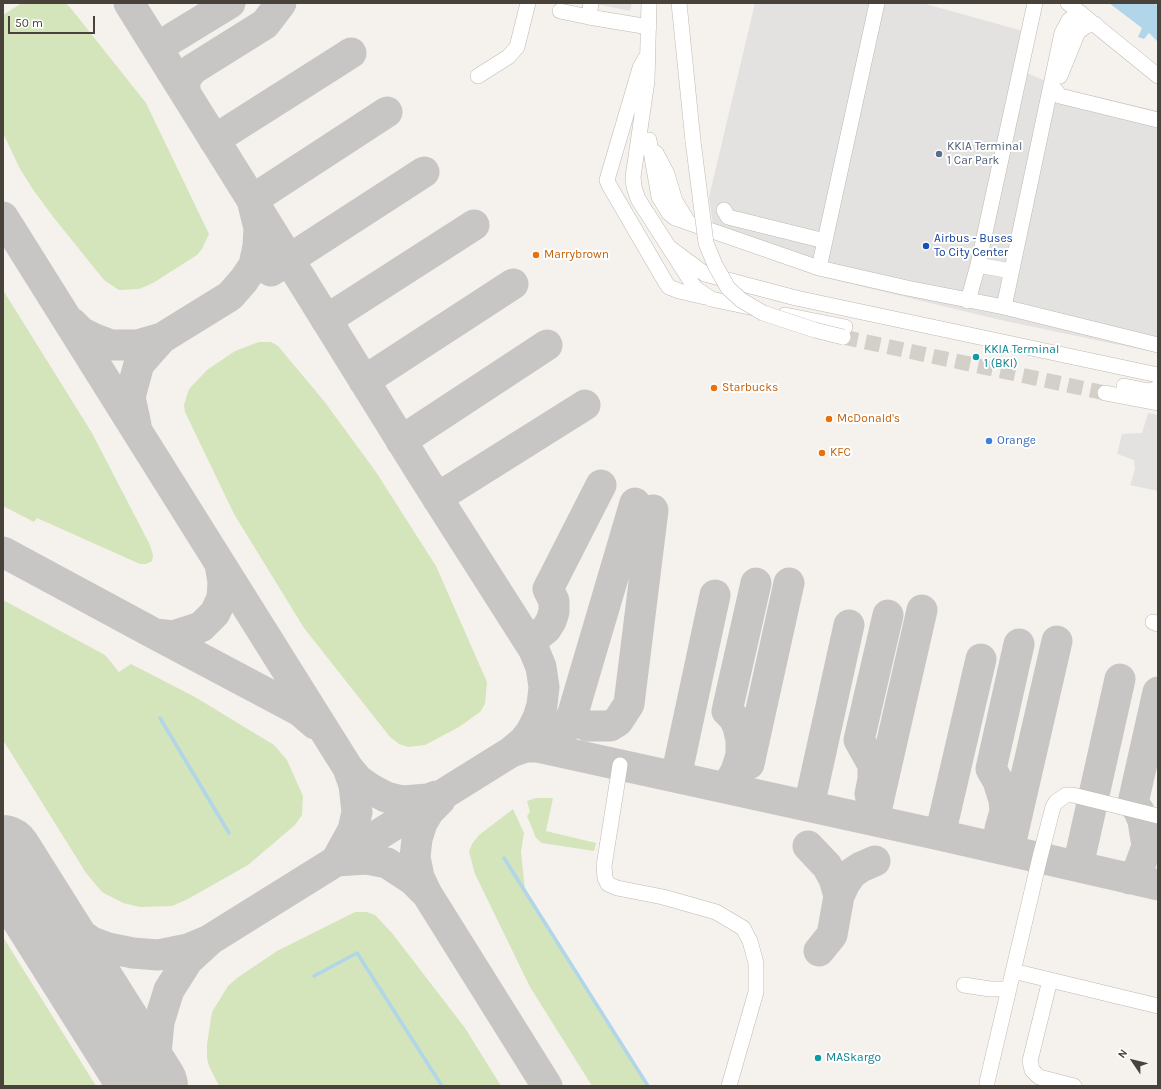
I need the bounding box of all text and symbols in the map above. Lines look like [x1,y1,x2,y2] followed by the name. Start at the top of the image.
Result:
[10,8,97,34] scale bar
[15,16,43,30] text: 50 m
[947,140,1022,168] place label: KKIA Terminal 1 Car Park
[934,149,944,159] marker: KKIA Terminal 1 Car Park
[934,232,1013,260] place label: Airbus - Buses To City Center
[921,241,931,251] marker: Airbus - Buses To City Center
[544,248,609,262] place label: Marrybrown
[531,250,541,260] marker: Marrybrown
[984,343,1059,371] place label: KKIA Terminal 1 (BKI)
[971,352,981,362] marker: KKIA Terminal 1 (BKI)
[722,381,778,395] place label: Starbucks
[709,383,719,393] marker: Starbucks
[837,412,900,426] place label: McDonald's
[824,414,834,424] marker: McDonald's
[997,434,1036,448] place label: Orange
[984,436,994,446] marker: Orange
[830,446,851,460] place label: KFC
[817,448,827,458] marker: KFC
[1113,1041,1153,1081] north arrow
[1115,1047,1130,1061] text: N
[826,1051,881,1065] place label: MASkargo
[813,1053,823,1063] marker: MASkargo

